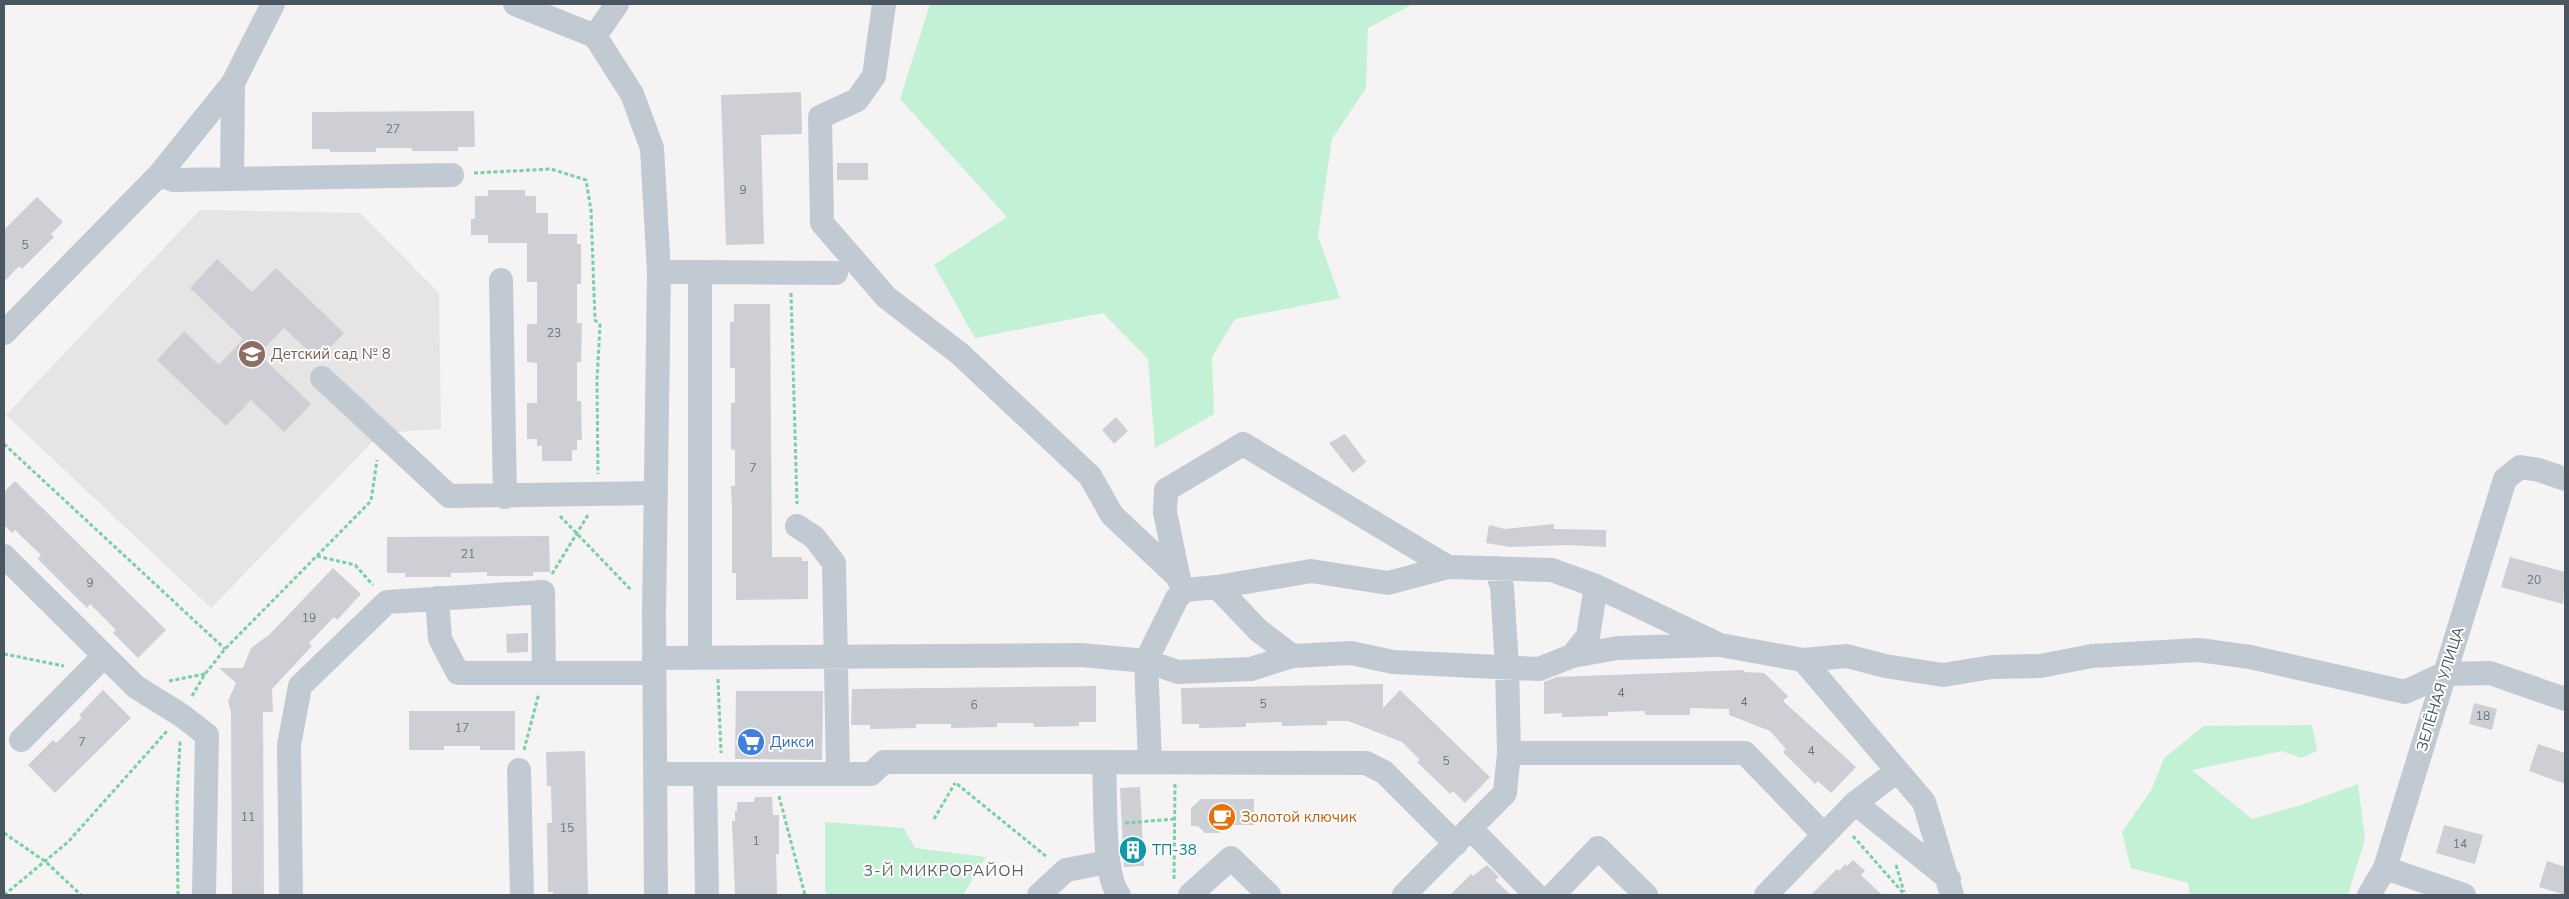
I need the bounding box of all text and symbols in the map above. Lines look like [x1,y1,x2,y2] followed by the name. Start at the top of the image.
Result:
[386,121,400,137] house number: 27
[739,182,747,198] house number: 9
[21,237,29,253] house number: 5
[547,325,561,341] house number: 23
[237,339,267,369] school or university icon: Детский сад № 8
[271,344,391,364] place label: Детский сад № 8
[749,460,757,476] house number: 7
[461,546,475,562] house number: 21
[2527,572,2541,588] house number: 20
[86,575,94,591] house number: 9
[302,610,316,626] house number: 19
[2412,624,2468,754] street label: ЗЕЛЁНАЯ УЛИЦА
[1617,685,1625,701] house number: 4
[1740,694,1748,710] house number: 4
[1259,696,1267,712] house number: 5
[970,697,978,713] house number: 6
[2476,708,2490,724] house number: 18
[455,720,469,736] house number: 17
[736,727,766,757] supermarket icon: Дикси
[770,732,814,752] place label: Дикси
[78,734,86,750] house number: 7
[1807,743,1815,759] house number: 4
[1442,753,1450,769] house number: 5
[1207,802,1237,832] cafe icon: Золотой ключик
[1241,807,1357,827] place label: Золотой ключик
[241,809,255,825] house number: 11
[560,820,574,836] house number: 15
[752,833,760,849] house number: 1
[1118,835,1148,865] building icon: ТП-38
[2453,836,2467,852] house number: 14
[1152,840,1197,860] place label: ТП-38
[863,860,1025,882] district label: 3-Й МИКРОРАЙОН

